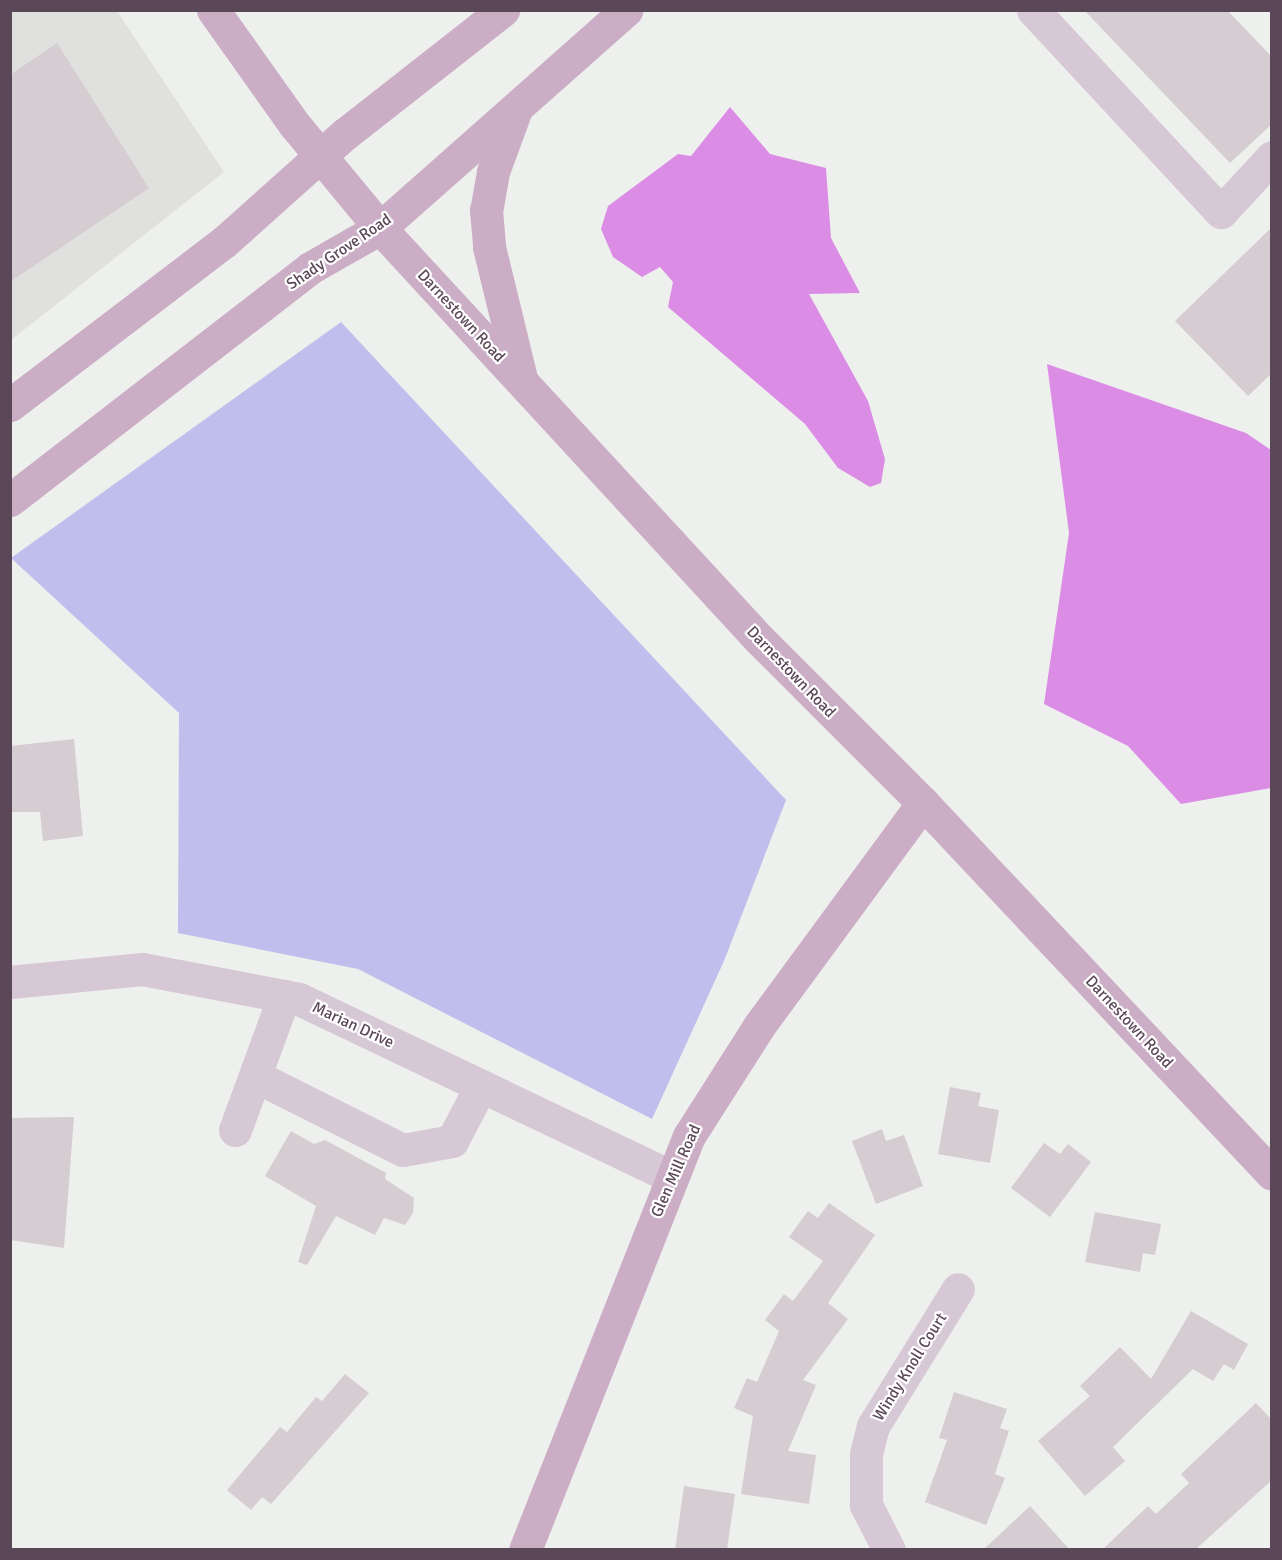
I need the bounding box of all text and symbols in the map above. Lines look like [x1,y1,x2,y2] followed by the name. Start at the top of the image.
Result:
[283,210,395,294] street label: Shady Grove Road
[413,266,509,366] street label: Darnestown Road
[743,622,839,722] street label: Darnestown Road
[1081,972,1177,1072] street label: Darnestown Road
[309,998,397,1052] street label: Marian Drive
[647,1122,705,1220] street label: Glen Mill Road
[869,1309,951,1425] street label: Windy Knoll Court

